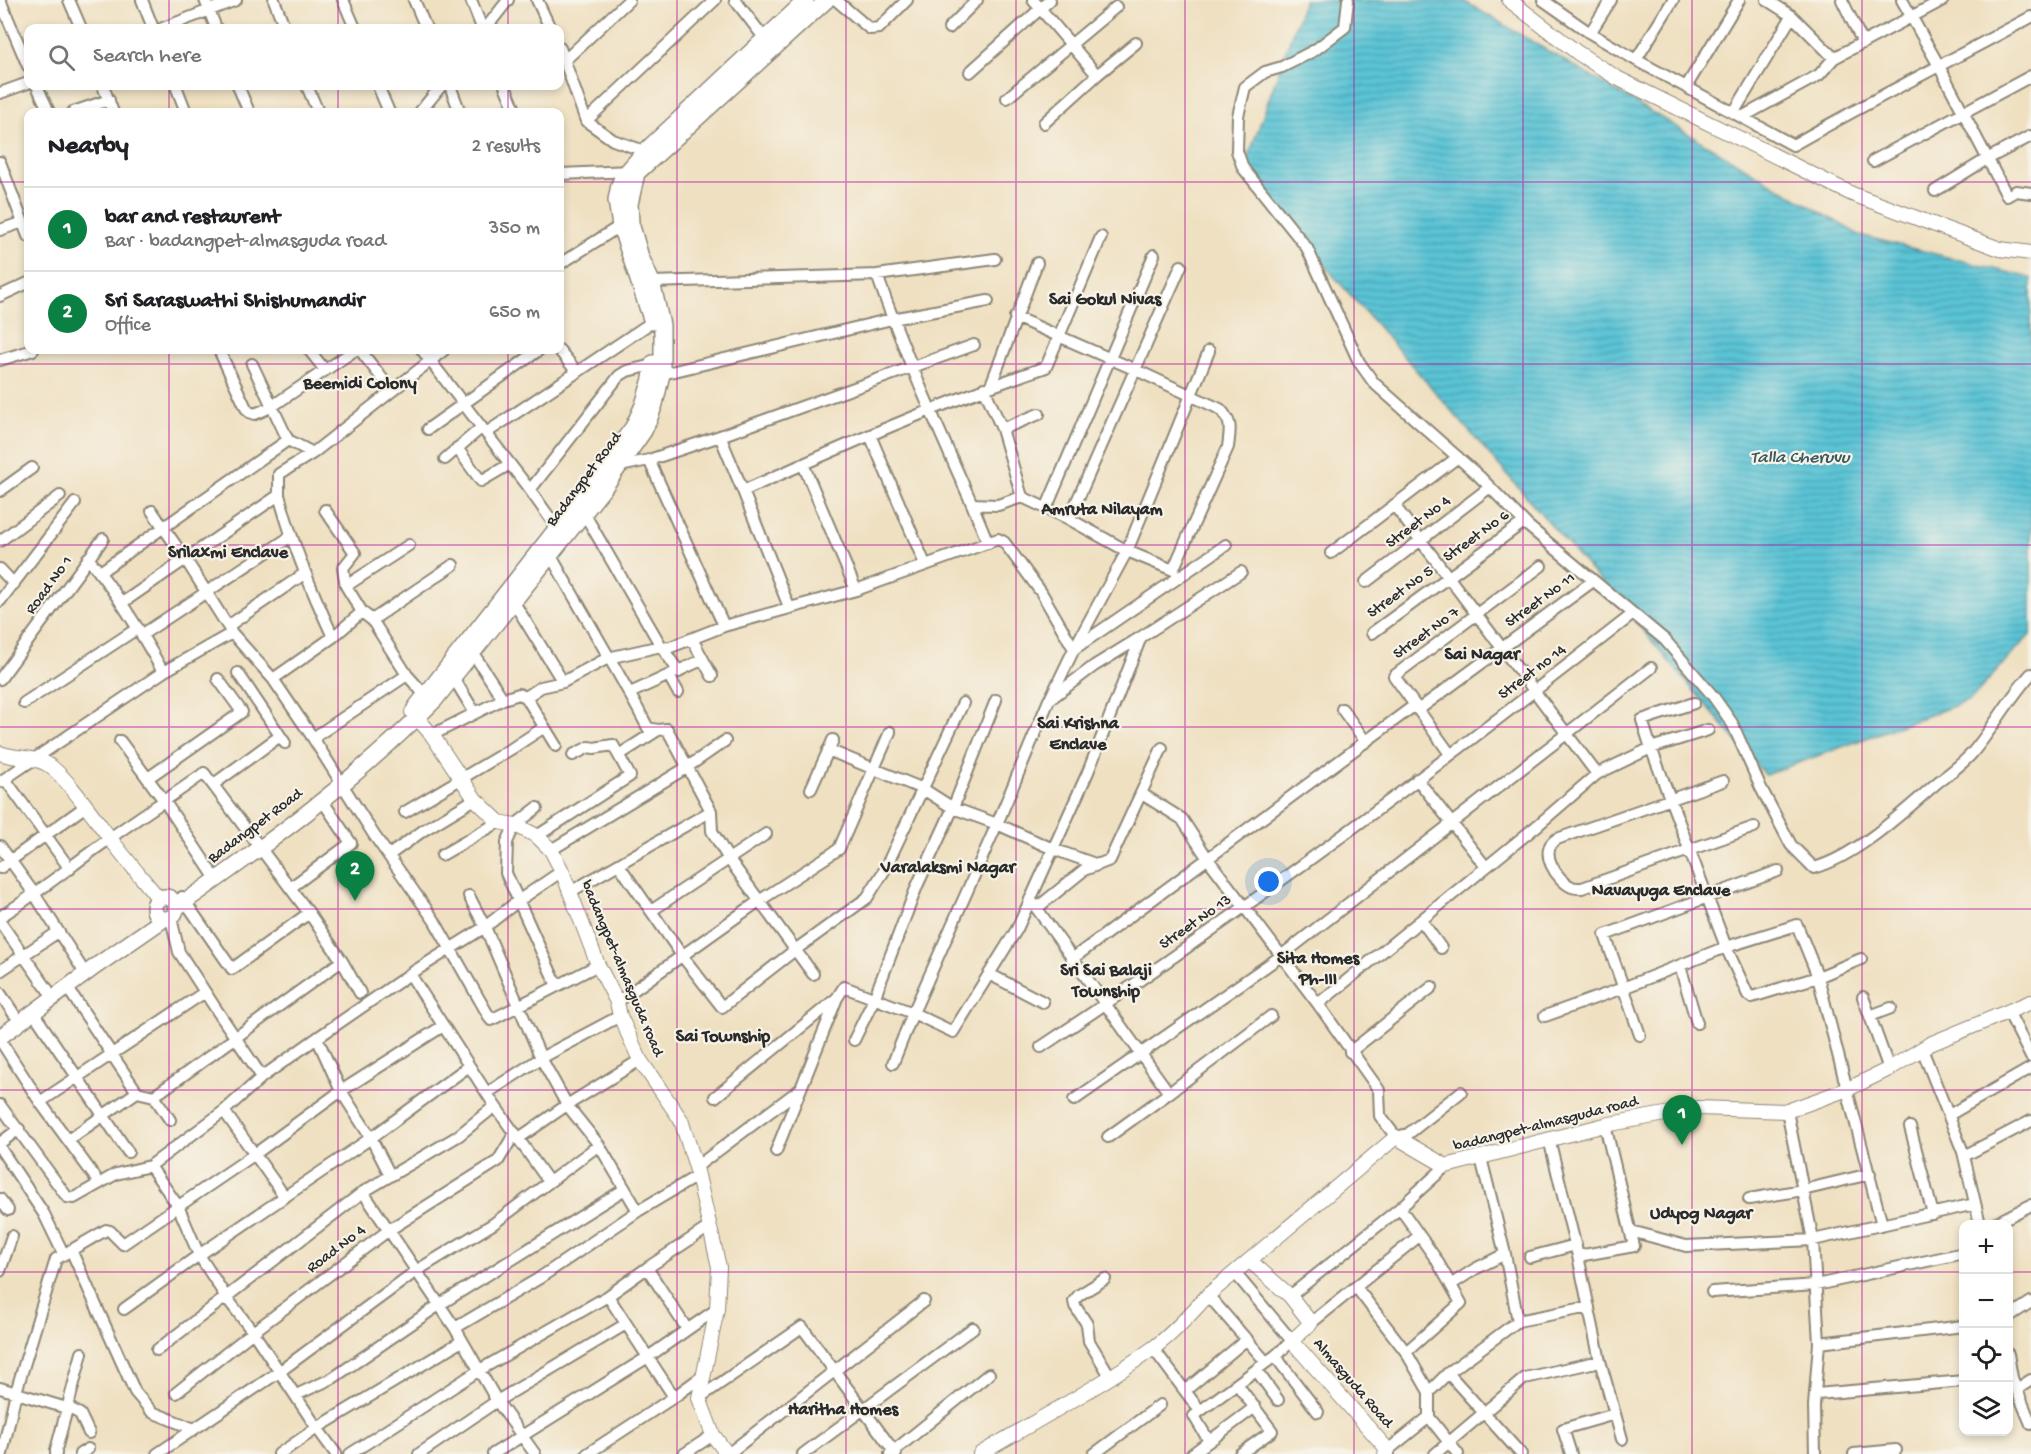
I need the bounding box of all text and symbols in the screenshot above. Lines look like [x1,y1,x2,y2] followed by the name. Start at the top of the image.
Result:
[24,24,564,90] search box
[45,41,78,74] icon: search
[93,44,201,70] text: Search here
[48,132,129,163] text: Nearby
[471,136,540,159] text: 2 results
[105,205,280,231] text: bar and restaurent
[63,218,72,241] text: 1
[489,218,540,241] text: 350 m
[105,231,386,254] text: Bar · badangpet-almasguda road
[105,289,364,315] text: Sri Saraswathi Shishumandir
[1049,290,1162,311] district label: Sai Gokul Nivas
[63,302,72,325] text: 2
[489,302,540,325] text: 650 m
[105,315,151,338] text: Office
[303,374,417,395] district label: Beemidi Colony
[543,428,628,532] street label: Badangpet Road
[1750,448,1851,469] water label: Talla Cheruvu
[1383,492,1456,554] street label: Street No 4
[1040,500,1163,521] district label: Amruta Nilayam
[1440,506,1514,567] street label: Street No 6
[168,543,289,564] district label: Srilaxmi Enclave
[22,553,78,619] street label: Road No 1
[1364,563,1438,623] street label: Street No 5
[1502,569,1580,633] street label: Street No 11
[1390,603,1464,664] street label: Street No 7
[1495,641,1571,705] street label: Street no 14
[1445,645,1522,666] district label: Sai Nagar
[1037,714,1120,756] district label: Sai Krishna Enclave
[204,784,308,869] street label: Badangpet Road
[336,852,374,901] pin: 2
[880,858,1018,879] district label: Varalaksmi Nagar
[1254,867,1283,896] your location
[575,878,667,1061] street label: badangpet-almasguda road
[1592,881,1731,902] district label: Navayuga Enclave
[1156,891,1236,955] street label: Street No 13
[1277,949,1360,991] district label: Sita Homes Ph-III
[1060,961,1152,1003] district label: Sri Sai Balaji Township
[676,1027,770,1048] district label: Sai Township
[1452,1092,1642,1157] street label: badangpet-almasguda road
[1662,1096,1702,1145] pin: 1
[1650,1204,1755,1225] district label: Udyog Nagar
[1959,1220,2013,1436] map controls
[1959,1220,2013,1274] button: +
[304,1221,371,1278] street label: Road No 4
[1959,1274,2013,1328] button: −
[1959,1328,2013,1382] button: locate
[1308,1335,1397,1434] street label: Almasguda Road
[1959,1382,2013,1436] button: layers
[788,1400,899,1421] district label: Haritha Homes

